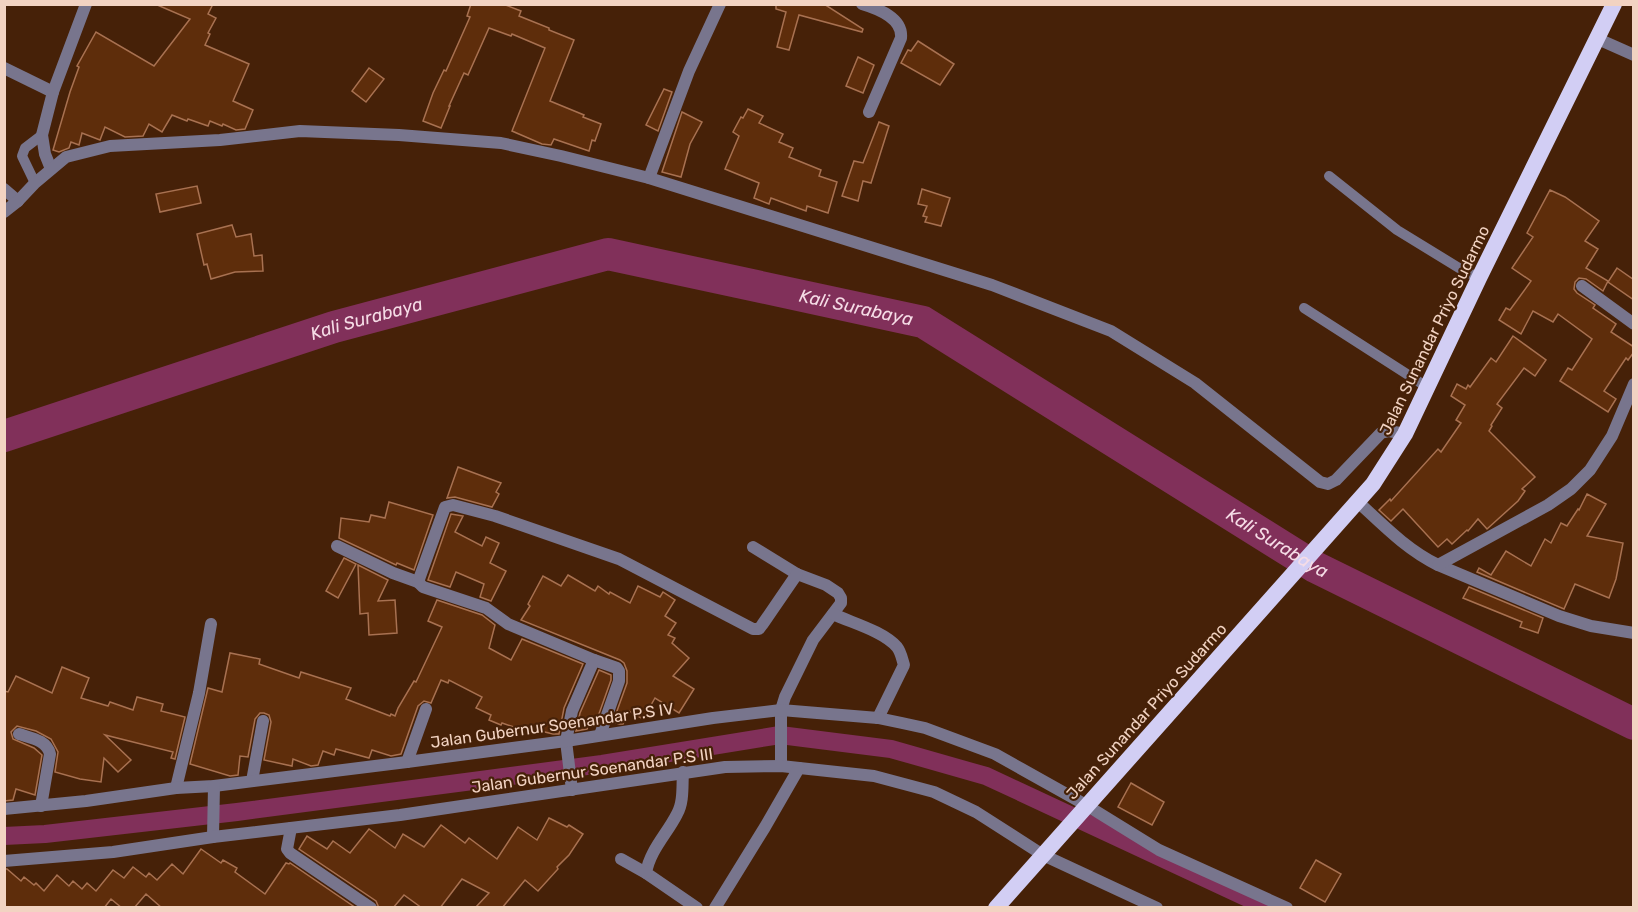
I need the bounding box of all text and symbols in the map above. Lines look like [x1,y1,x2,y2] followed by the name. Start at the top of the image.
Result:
[1375,223,1493,438] street label: Jalan Sunandar Priyo Sudarmo
[797,285,916,331] water label: Kali Surabaya
[307,293,426,345] water label: Kali Surabaya
[1222,503,1332,583] water label: Kali Surabaya
[1062,619,1230,803] street label: Jalan Sunandar Priyo Sudarmo
[429,699,675,752] street label: Jalan Gubernur Soenandar P.S IV
[470,744,714,797] street label: Jalan Gubernur Soenandar P.S III

